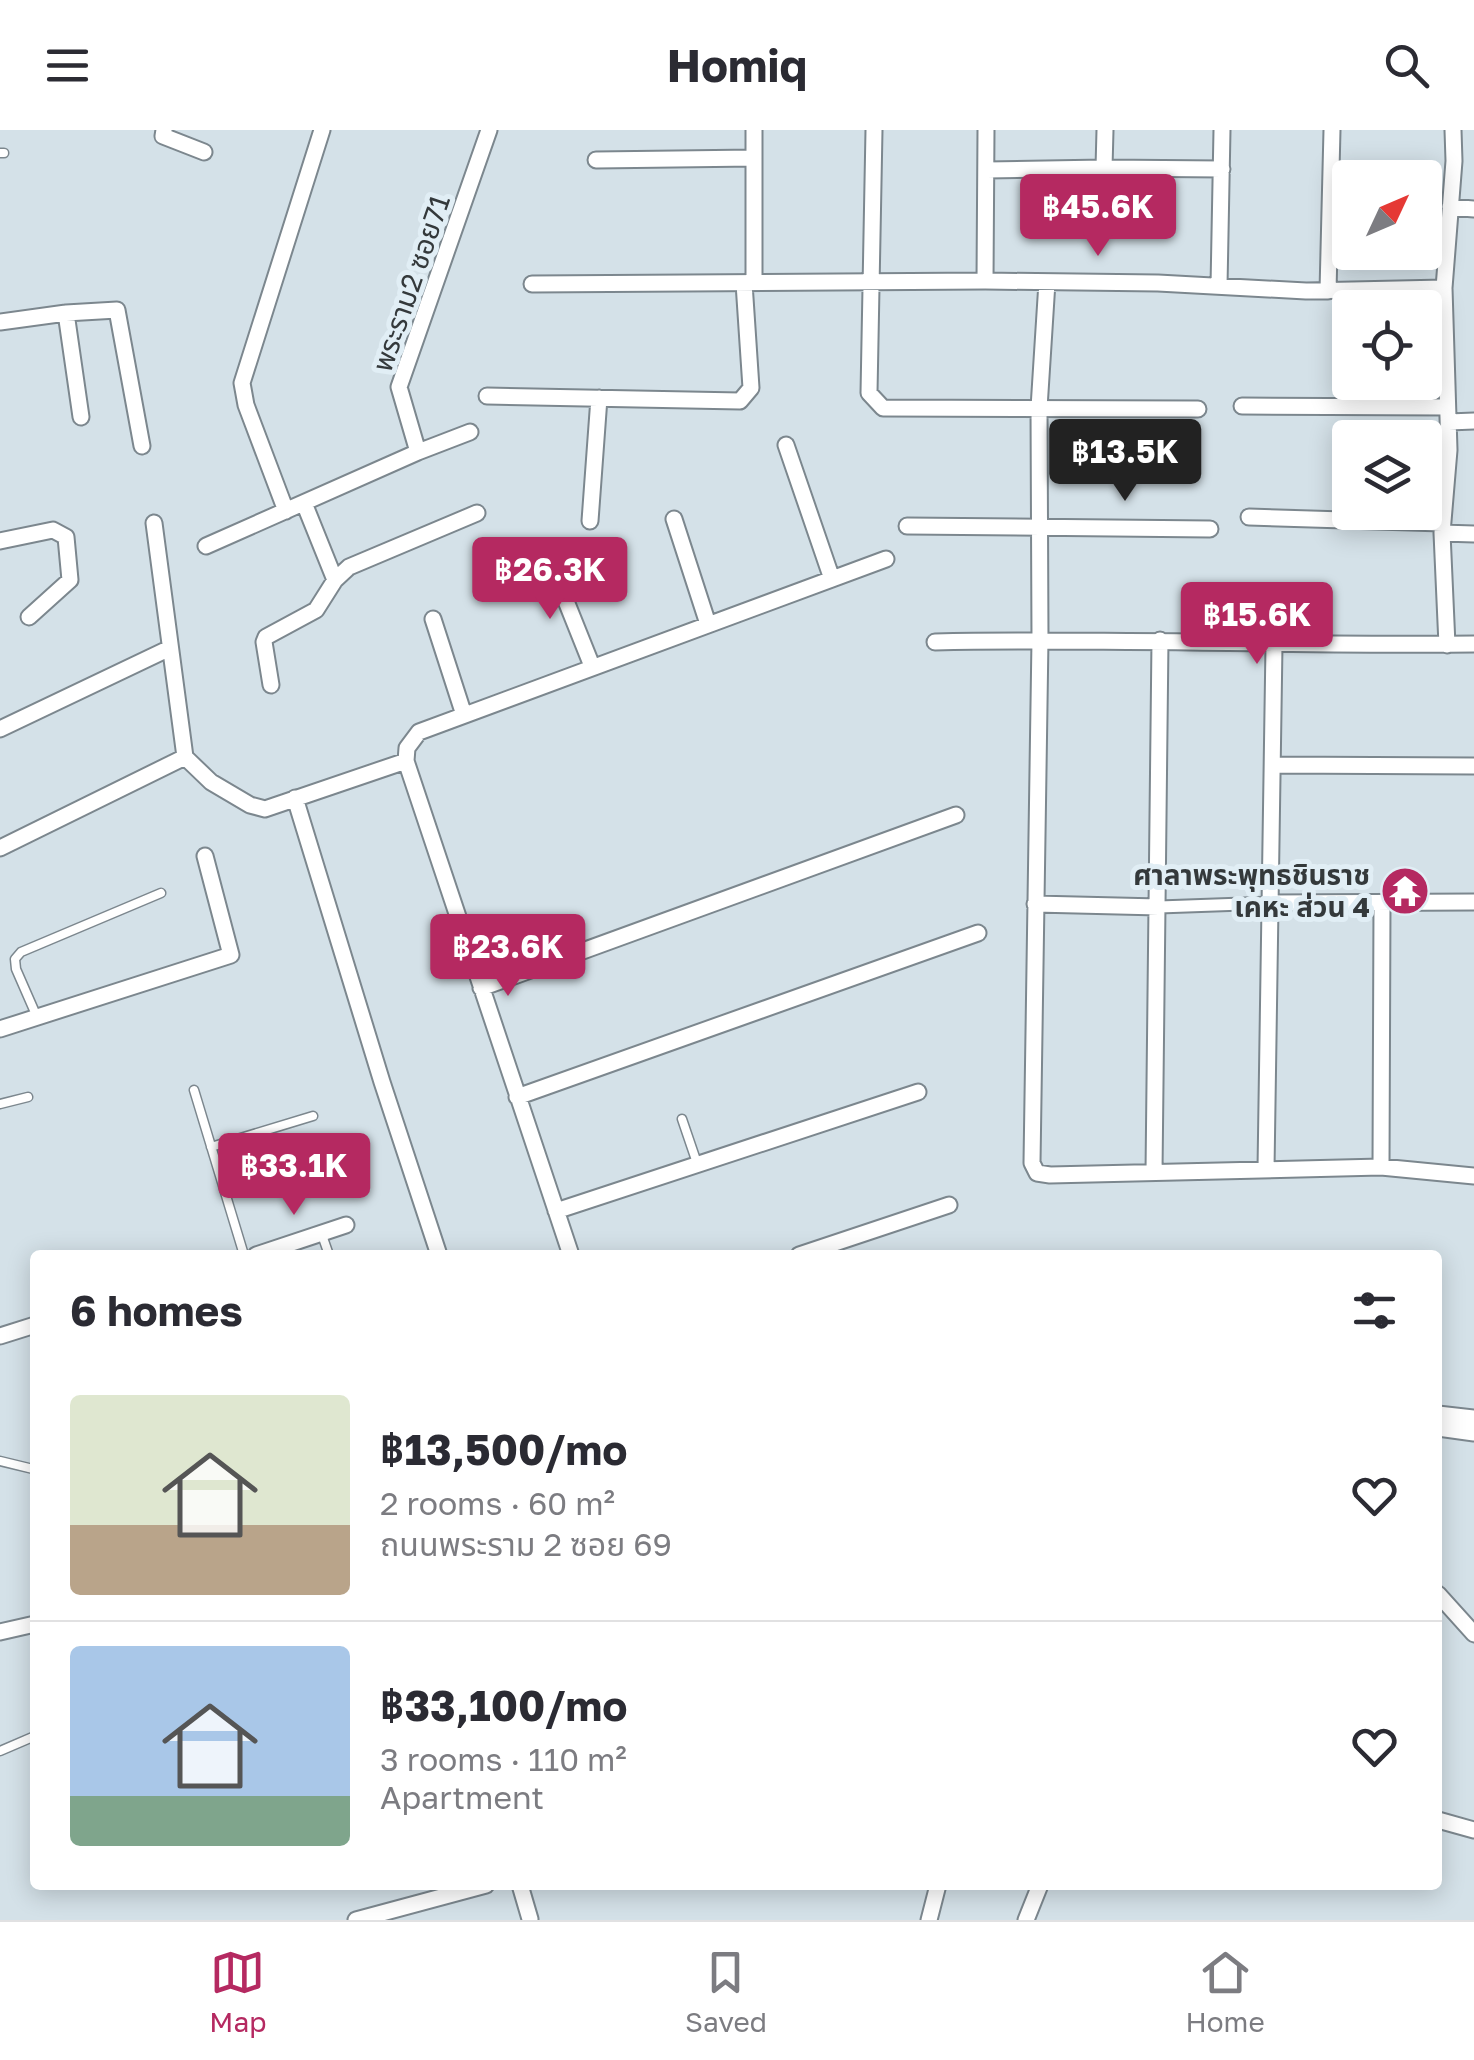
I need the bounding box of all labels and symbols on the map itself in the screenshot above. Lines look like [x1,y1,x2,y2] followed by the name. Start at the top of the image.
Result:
[1332,160,1442,270] north arrow
[1017,174,1179,259] pin: ฿45.6K
[365,190,456,376] street label: พระราม2 ซอย71
[1044,419,1206,504] pin: ฿13.5K
[469,537,631,622] pin: ฿26.3K
[1176,582,1338,667] pin: ฿15.6K
[1133,858,1370,923] place label: ศาลาพระพุทธชินราช เคหะ ส่วน 4
[1379,865,1431,917] temple icon: ศาลาพระพุทธชินราช เคหะ ส่วน 4
[427,914,589,999] pin: ฿23.6K
[213,1133,375,1218] pin: ฿33.1K

